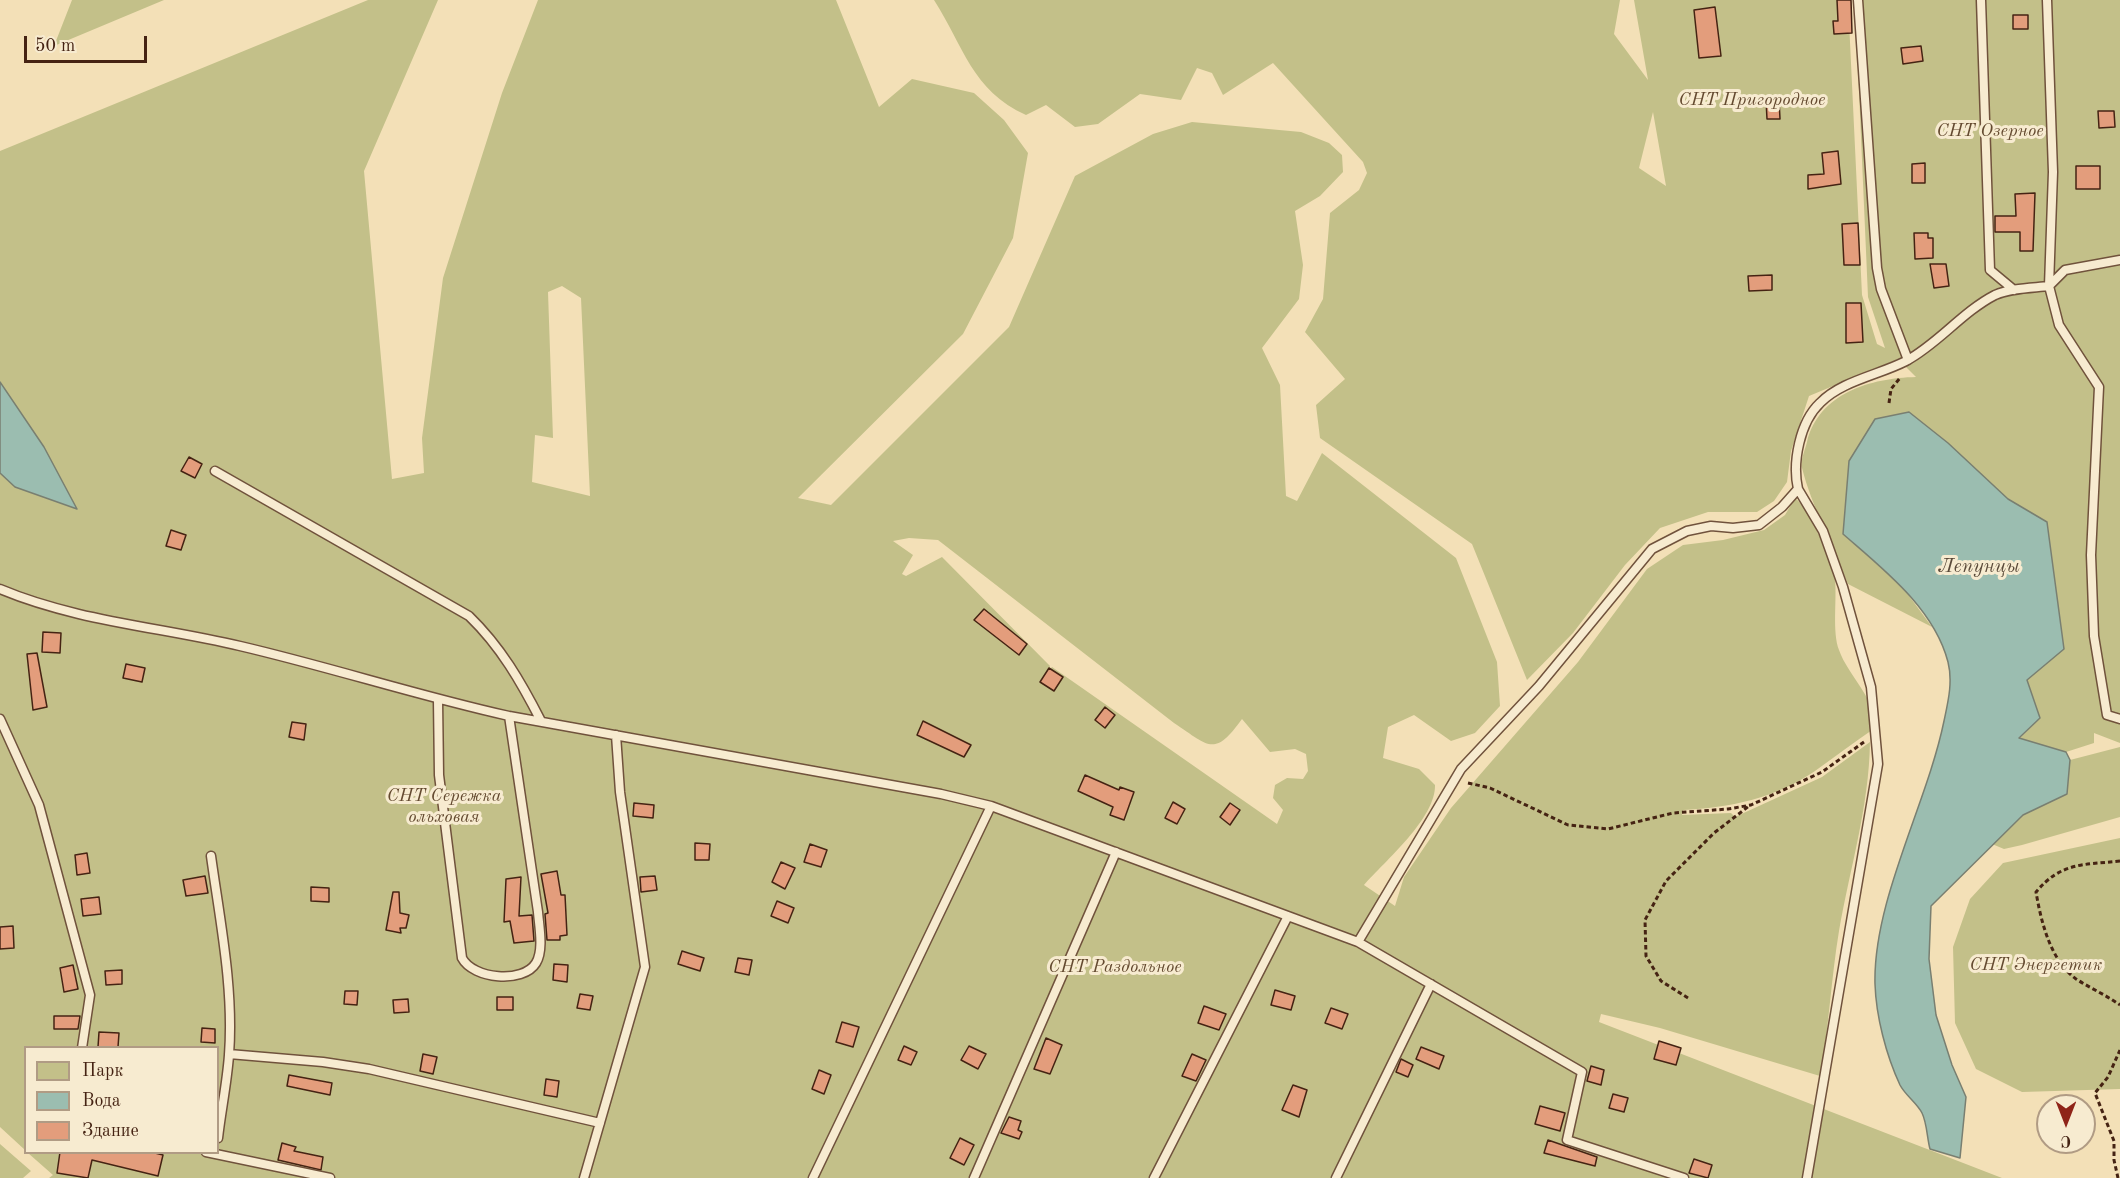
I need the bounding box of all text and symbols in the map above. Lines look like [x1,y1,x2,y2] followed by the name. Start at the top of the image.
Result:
[27,24,150,62] scale bar
[35,37,75,55] text: 50 m
[1679,89,1825,111] park label: СНТ Пригородное
[1936,120,2044,142] park label: СНТ Озерное
[1938,555,2020,579] water label: Лепунцы
[387,785,501,828] park label: СНТ Сережка ольховая
[1970,954,2102,976] park label: СНТ Энергетик
[1048,956,1182,978] park label: СНТ Раздольное
[24,1046,219,1154] legend
[82,1062,123,1080] text: Парк
[82,1092,121,1110] text: Вода
[2036,1094,2096,1154] north arrow
[82,1122,139,1140] text: Здание
[2061,1132,2071,1148] text: С

